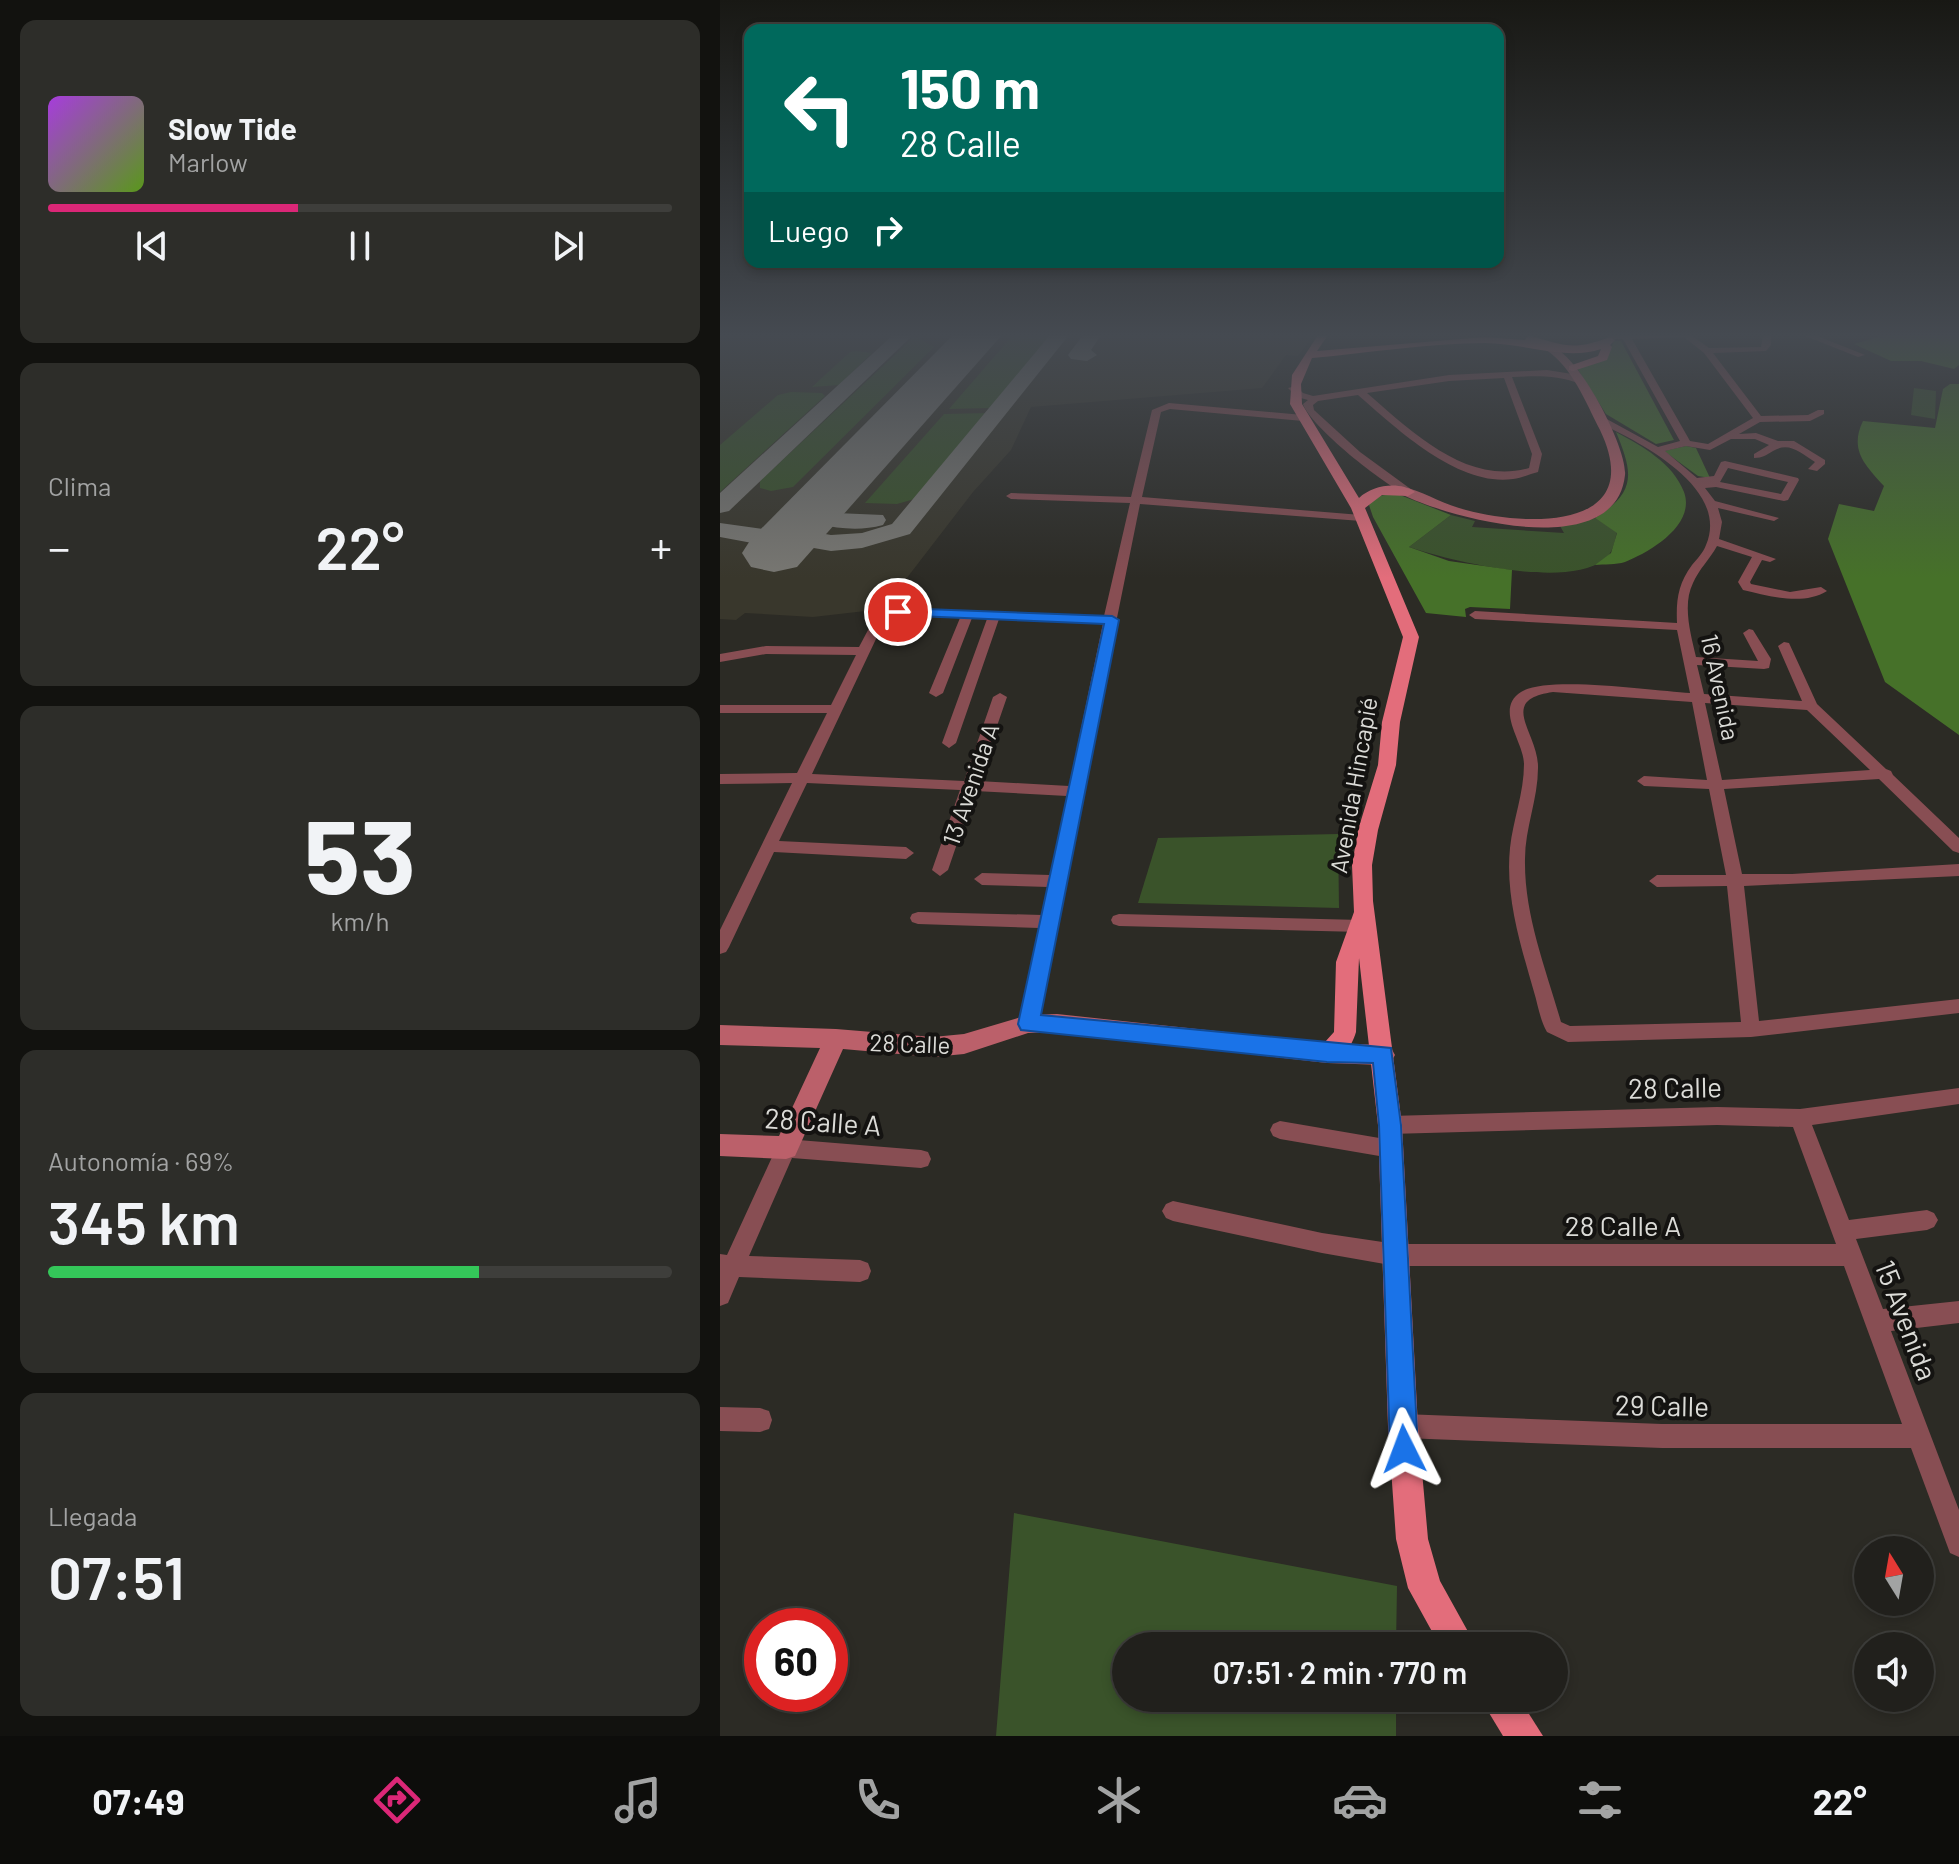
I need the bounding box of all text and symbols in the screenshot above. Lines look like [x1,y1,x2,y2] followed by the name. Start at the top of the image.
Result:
[900,53,1040,120] text: 150 m
[768,56,872,160] icon: left
[168,110,297,146] text: Slow Tide
[900,121,1021,164] text: 28 Calle
[168,146,248,177] text: Marlow
[866,208,910,252] icon: right
[768,212,850,248] text: Luego
[130,224,174,268] icon: previous
[338,224,382,268] icon: pause
[546,224,590,268] icon: next
[48,470,111,501] text: Clima
[316,510,404,582] text: 22°
[48,520,70,573] text: −
[650,520,672,573] text: +
[864,578,932,646] pin
[876,590,920,634] icon: arrive
[1696,631,1746,743] street label: 16 Avenida
[1323,695,1383,875] street label: Avenida Hincapié
[936,719,1004,849] street label: 13 Avenida A
[304,790,416,915] text: 53
[331,905,389,936] text: km/h
[869,1027,951,1059] street label: 28 Calle
[1628,1069,1722,1105] street label: 28 Calle
[764,1100,882,1142] street label: 28 Calle A
[48,1145,234,1176] text: Autonomía · 69%
[48,1185,240,1257] text: 345 km
[1565,1208,1681,1242] street label: 28 Calle A
[1869,1255,1945,1385] street label: 15 Avenida
[1615,1387,1709,1423] street label: 29 Calle
[1362,1407,1446,1491] position arrow
[48,1500,137,1531] text: Llegada
[1854,1536,1934,1616] north arrow
[1854,1536,1934,1712] map controls
[48,1540,185,1612] text: 07:51
[744,1608,848,1712] speed limit sign: 60
[1854,1632,1934,1712] button: sound
[1213,1654,1467,1690] text: 07:51 · 2 min · 770 m
[369,1772,425,1828] icon: directions
[610,1772,666,1828] icon: music
[850,1772,906,1828] icon: phone
[1091,1772,1147,1828] icon: climate
[1332,1772,1388,1828] icon: car
[1572,1772,1628,1828] icon: filters
[92,1779,185,1822] text: 07:49
[1813,1779,1867,1822] text: 22°

